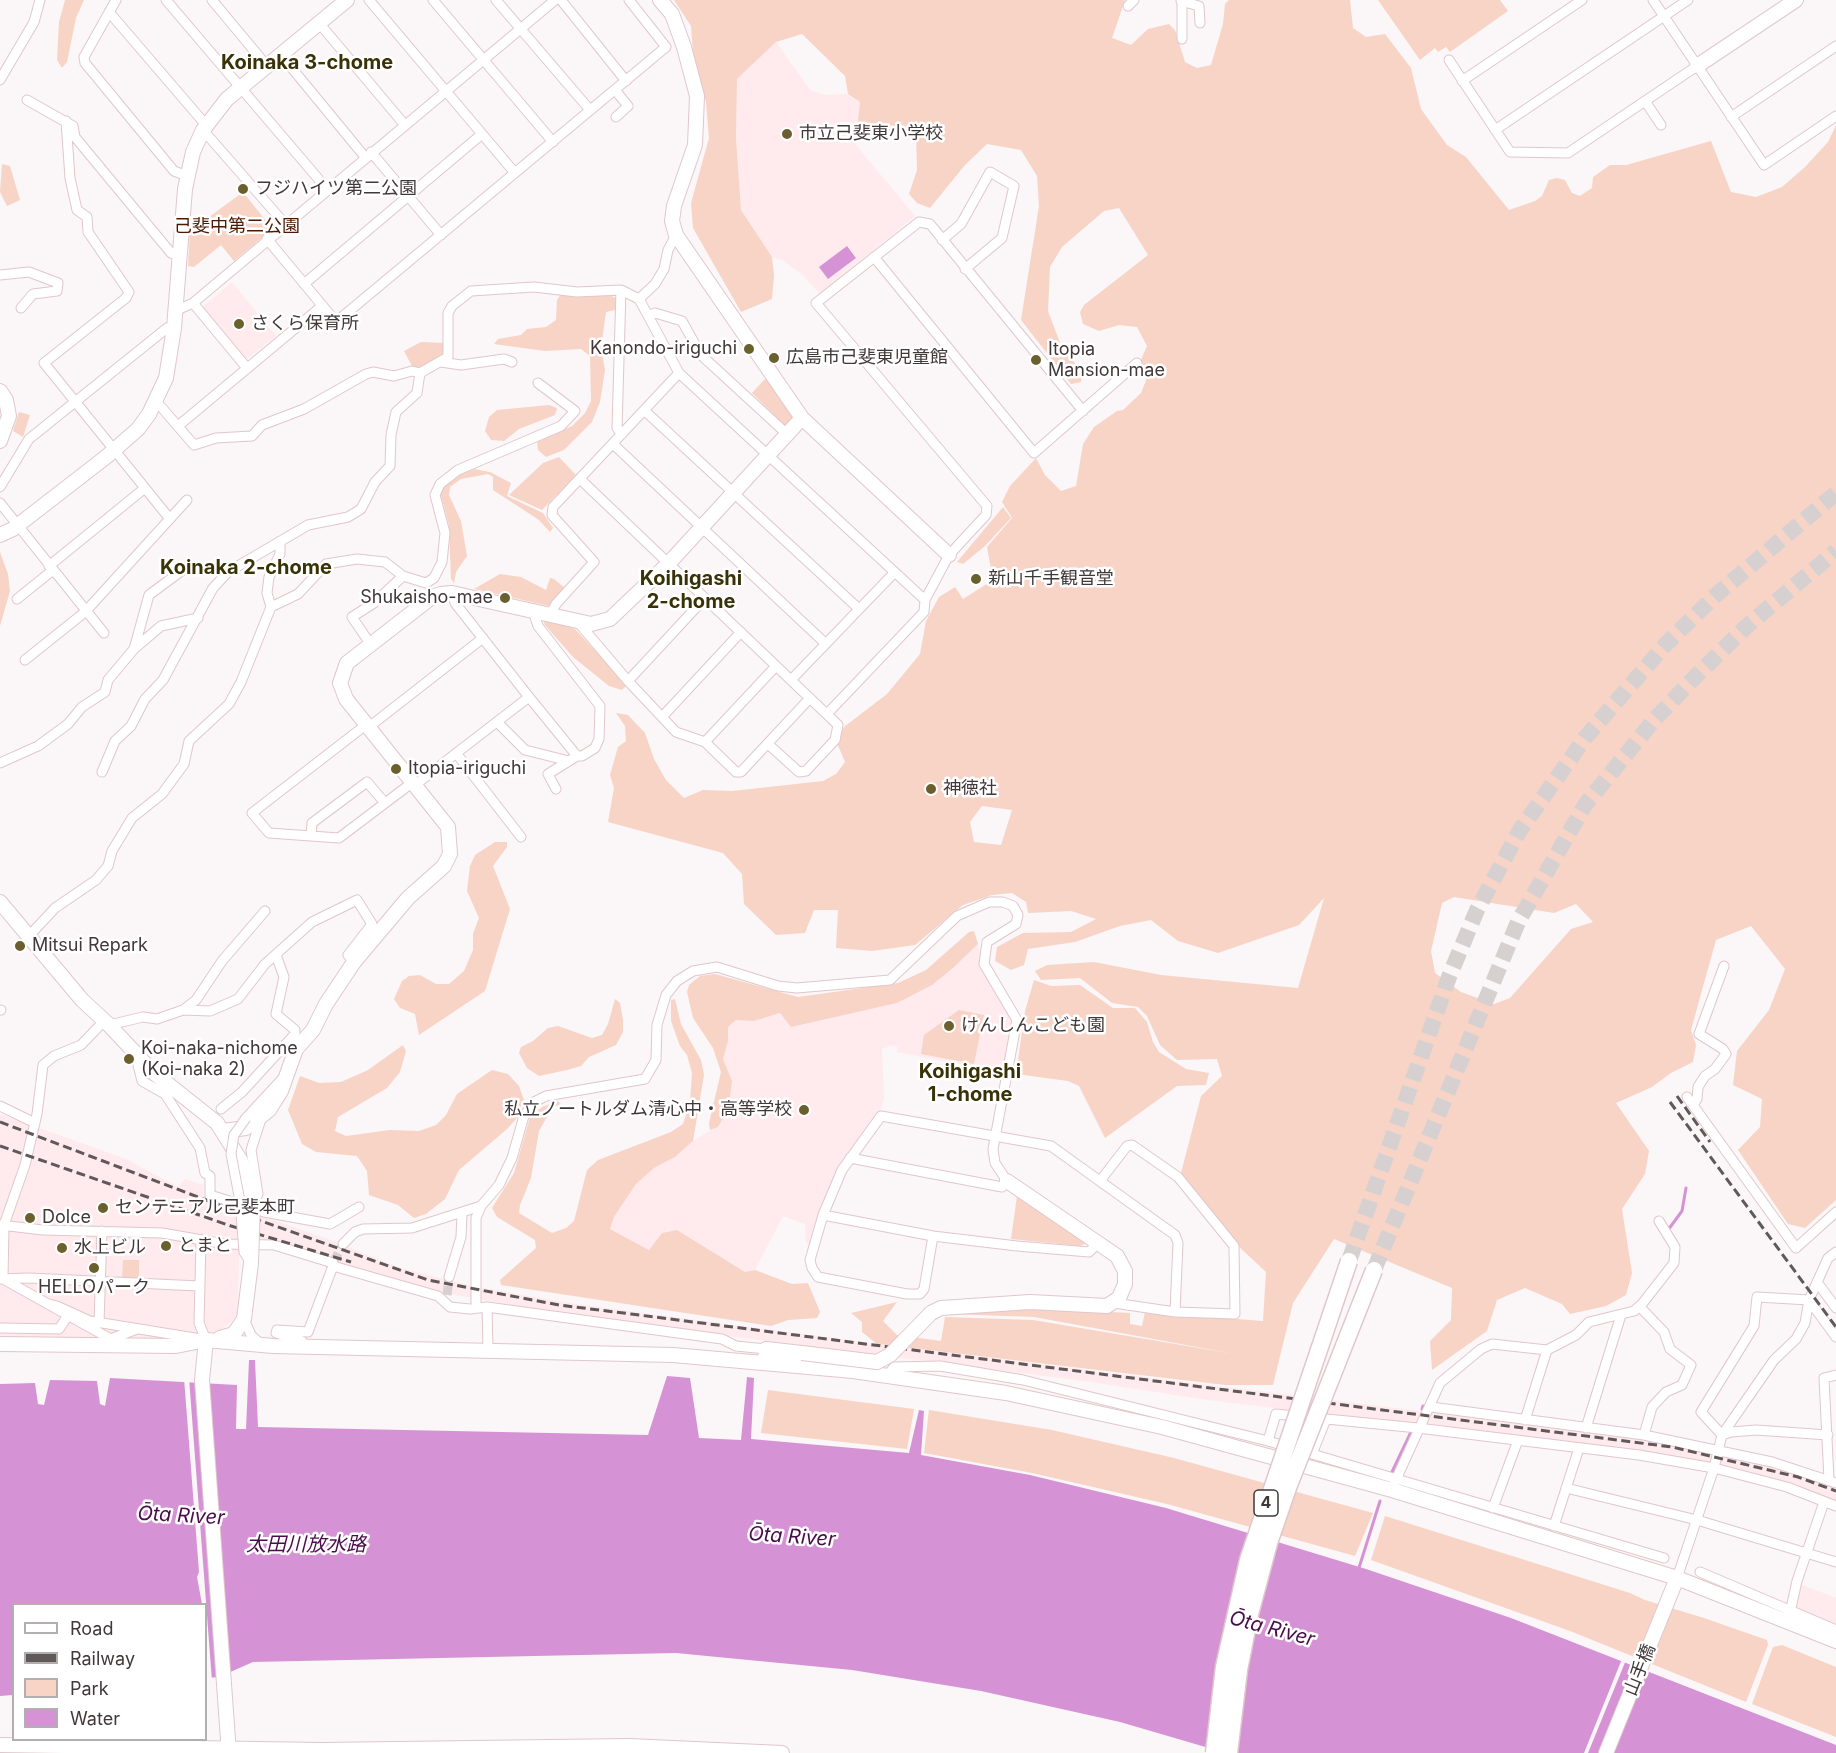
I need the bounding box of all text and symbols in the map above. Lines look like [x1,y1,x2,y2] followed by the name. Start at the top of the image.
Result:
[221,51,393,75] district label: Koinaka 3-chome
[799,123,943,145] place label: 市立己斐東小学校
[780,127,794,141] marker: 市立己斐東小学校
[255,178,417,200] place label: フジハイツ第二公園
[236,182,250,196] marker: フジハイツ第二公園
[174,216,300,238] park label: 己斐中第二公園
[251,313,359,335] place label: さくら保育所
[232,317,246,331] marker: さくら保育所
[590,338,737,360] place label: Kanondo-iriguchi
[1048,339,1165,382] place label: Itopia Mansion-mae
[742,342,756,356] marker: Kanondo-iriguchi
[786,347,948,369] place label: 広島市己斐東児童館
[767,351,781,365] marker: 広島市己斐東児童館
[1029,353,1043,367] marker: Itopia Mansion-mae
[160,556,332,580] district label: Koinaka 2-chome
[640,567,742,614] district label: Koihigashi 2-chome
[988,568,1114,590] place label: 新山千手観音堂
[969,572,983,586] marker: 新山千手観音堂
[360,587,493,609] place label: Shukaisho-mae
[498,591,512,605] marker: Shukaisho-mae
[408,758,526,780] place label: Itopia-iriguchi
[389,762,403,776] marker: Itopia-iriguchi
[943,778,997,800] place label: 神徳社
[924,782,938,796] marker: 神徳社
[32,935,148,957] place label: Mitsui Repark
[13,939,27,953] marker: Mitsui Repark
[961,1015,1105,1037] place label: けんしんこども園
[942,1019,956,1033] marker: けんしんこども園
[141,1038,298,1080] place label: Koi-naka-nichome (Koi-naka 2)
[122,1052,136,1066] marker: Koi-naka-nichome (Koi-naka 2)
[919,1060,1021,1107] district label: Koihigashi 1-chome
[504,1099,792,1121] place label: 私立ノートルダム清心中・高等学校
[797,1103,811,1117] marker: 私立ノートルダム清心中・高等学校
[115,1197,295,1219] place label: センテニアル己斐本町
[96,1201,110,1215] marker: センテニアル己斐本町
[42,1207,91,1229] place label: Dolce
[23,1211,37,1225] marker: Dolce
[178,1235,232,1257] place label: とまと
[74,1237,146,1259] place label: 水上ビル
[159,1239,173,1253] marker: とまと
[55,1241,69,1255] marker: 水上ビル
[87,1261,101,1275] marker: HELLOパーク
[38,1277,150,1299] place label: HELLOパーク
[1254,1490,1278,1516] road number: 4
[137,1502,225,1530] water label: Ōta River
[748,1522,836,1552] water label: Ōta River
[246,1533,366,1557] water label: 太田川放水路
[12,1603,207,1741] legend
[1227,1606,1317,1652] water label: Ōta River
[70,1618,113,1639] text: Road
[1620,1641,1660,1699] street label: 山手橋
[70,1648,135,1669] text: Railway
[70,1678,109,1699] text: Park
[70,1708,120,1729] text: Water

